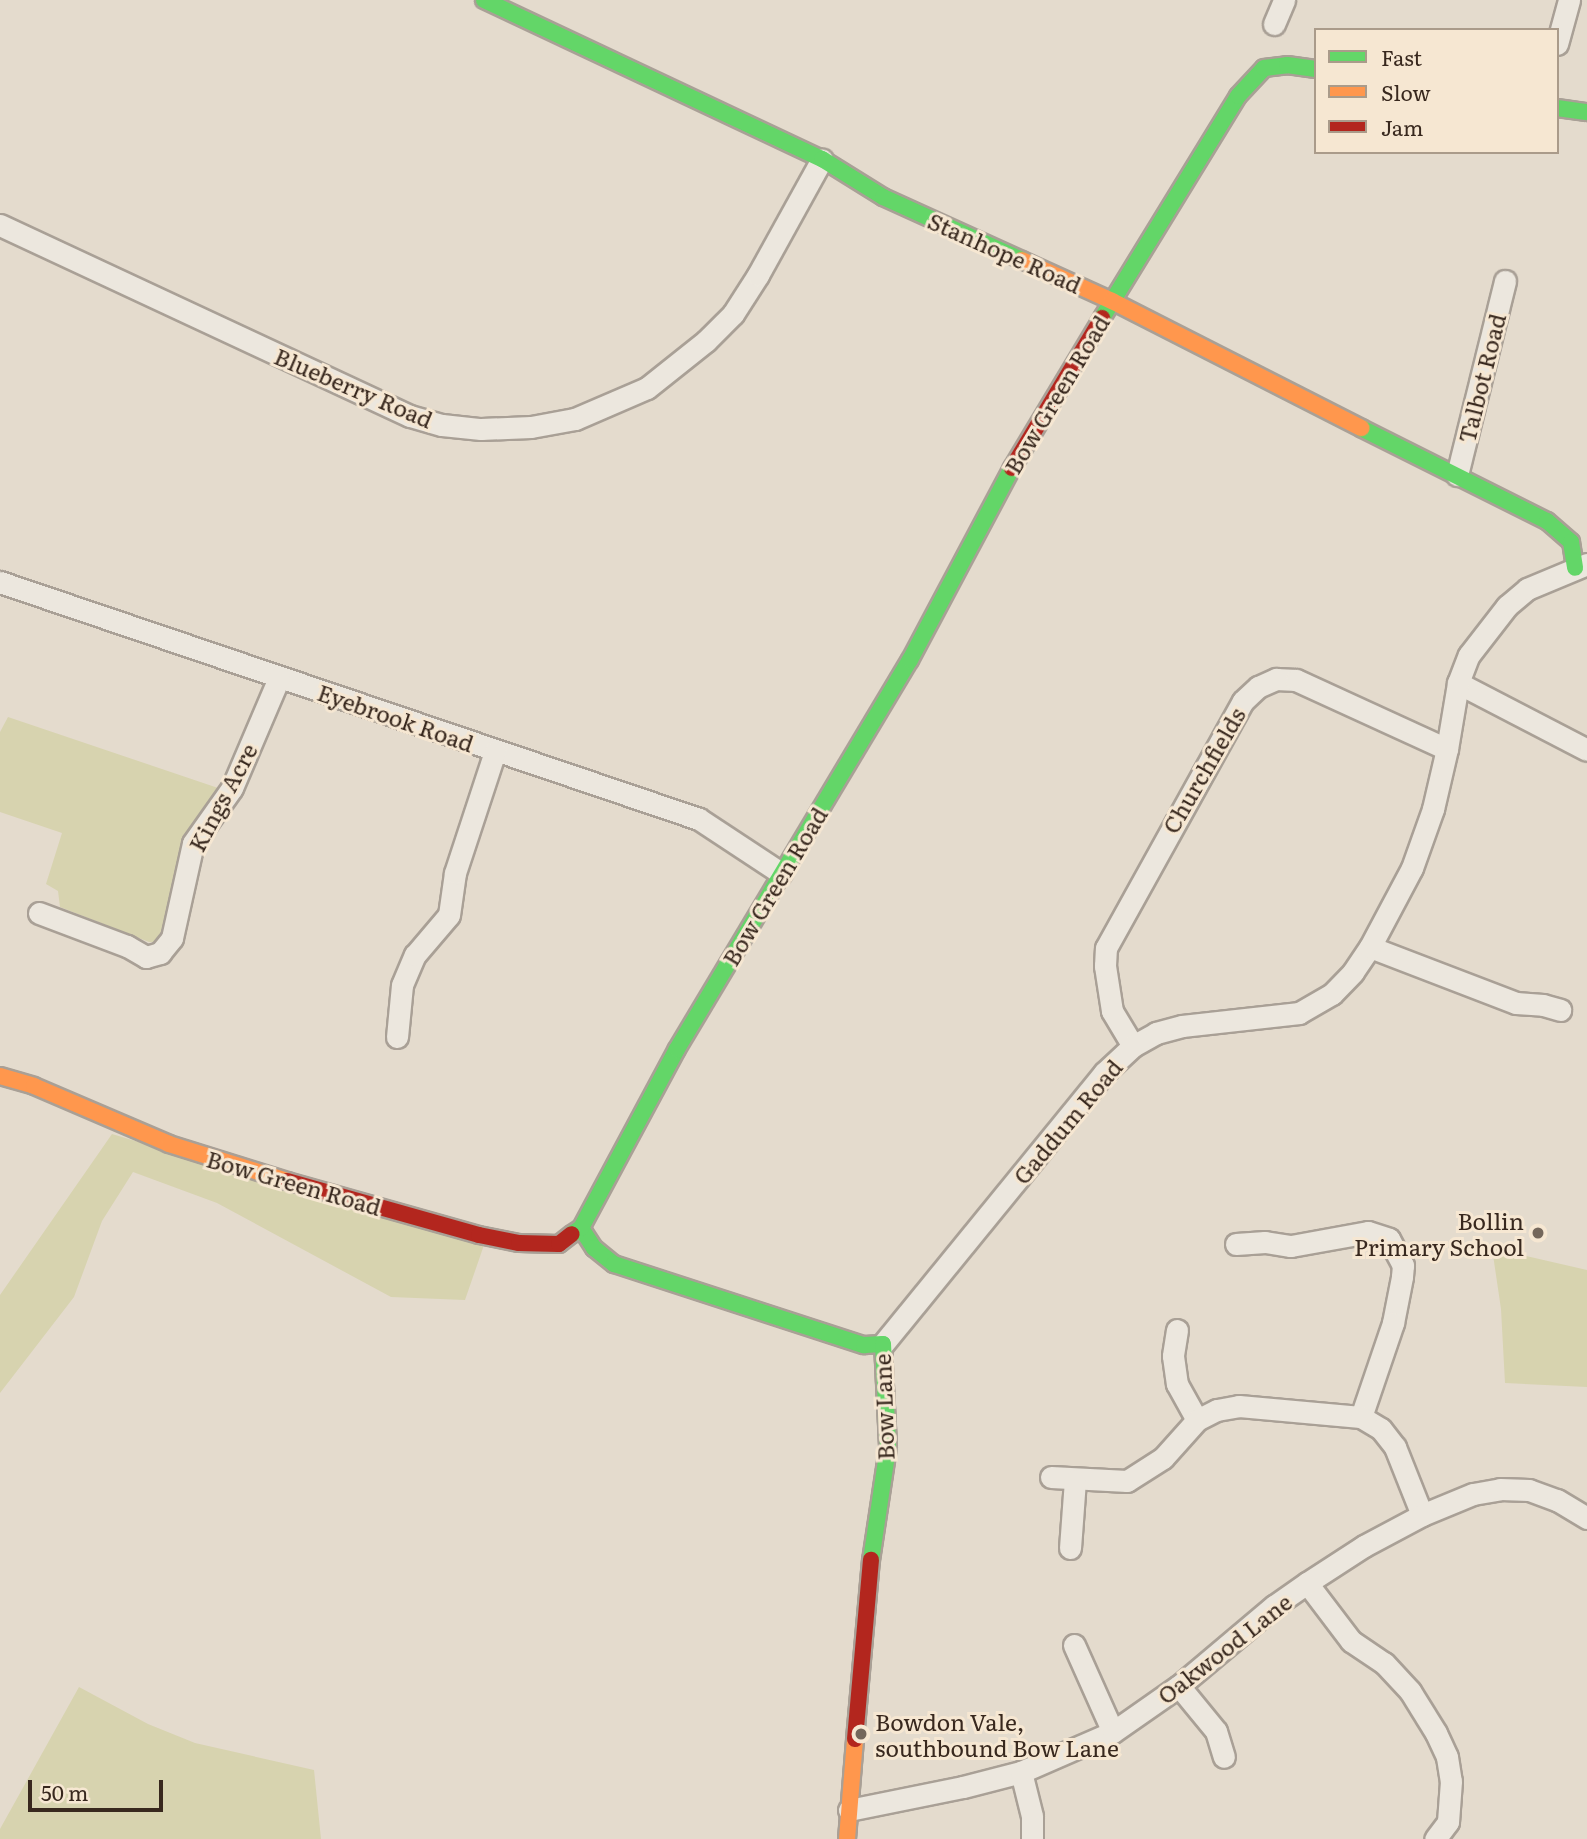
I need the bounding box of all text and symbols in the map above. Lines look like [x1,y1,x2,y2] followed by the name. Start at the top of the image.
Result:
[1314,28,1559,154] legend
[1381,41,1422,72] text: Fast
[1381,76,1431,107] text: Slow
[1381,111,1423,142] text: Jam
[924,206,1086,298] street label: Stanhope Road
[998,310,1114,478] street label: Bow Green Road
[1452,311,1510,445] street label: Talbot Road
[271,341,437,433] street label: Blueberry Road
[314,677,478,757] street label: Eyebrook Road
[1156,702,1250,838] street label: Churchfields
[182,738,262,856] street label: Kings Acre
[716,802,832,970] street label: Bow Green Road
[1007,1053,1127,1189] street label: Gaddum Road
[204,1144,384,1220] street label: Bow Green Road
[1354,1206,1524,1260] place label: Bollin Primary School
[1530,1225,1546,1241] marker: Bollin Primary School
[867,1353,899,1461] street label: Bow Lane
[1151,1587,1297,1709] street label: Oakwood Lane
[875,1707,1119,1761] place label: Bowdon Vale, southbound Bow Lane
[853,1726,869,1742] marker: Bowdon Vale, southbound Bow Lane
[32,1766,166,1810] scale bar
[41,1776,88,1807] text: 50 m

